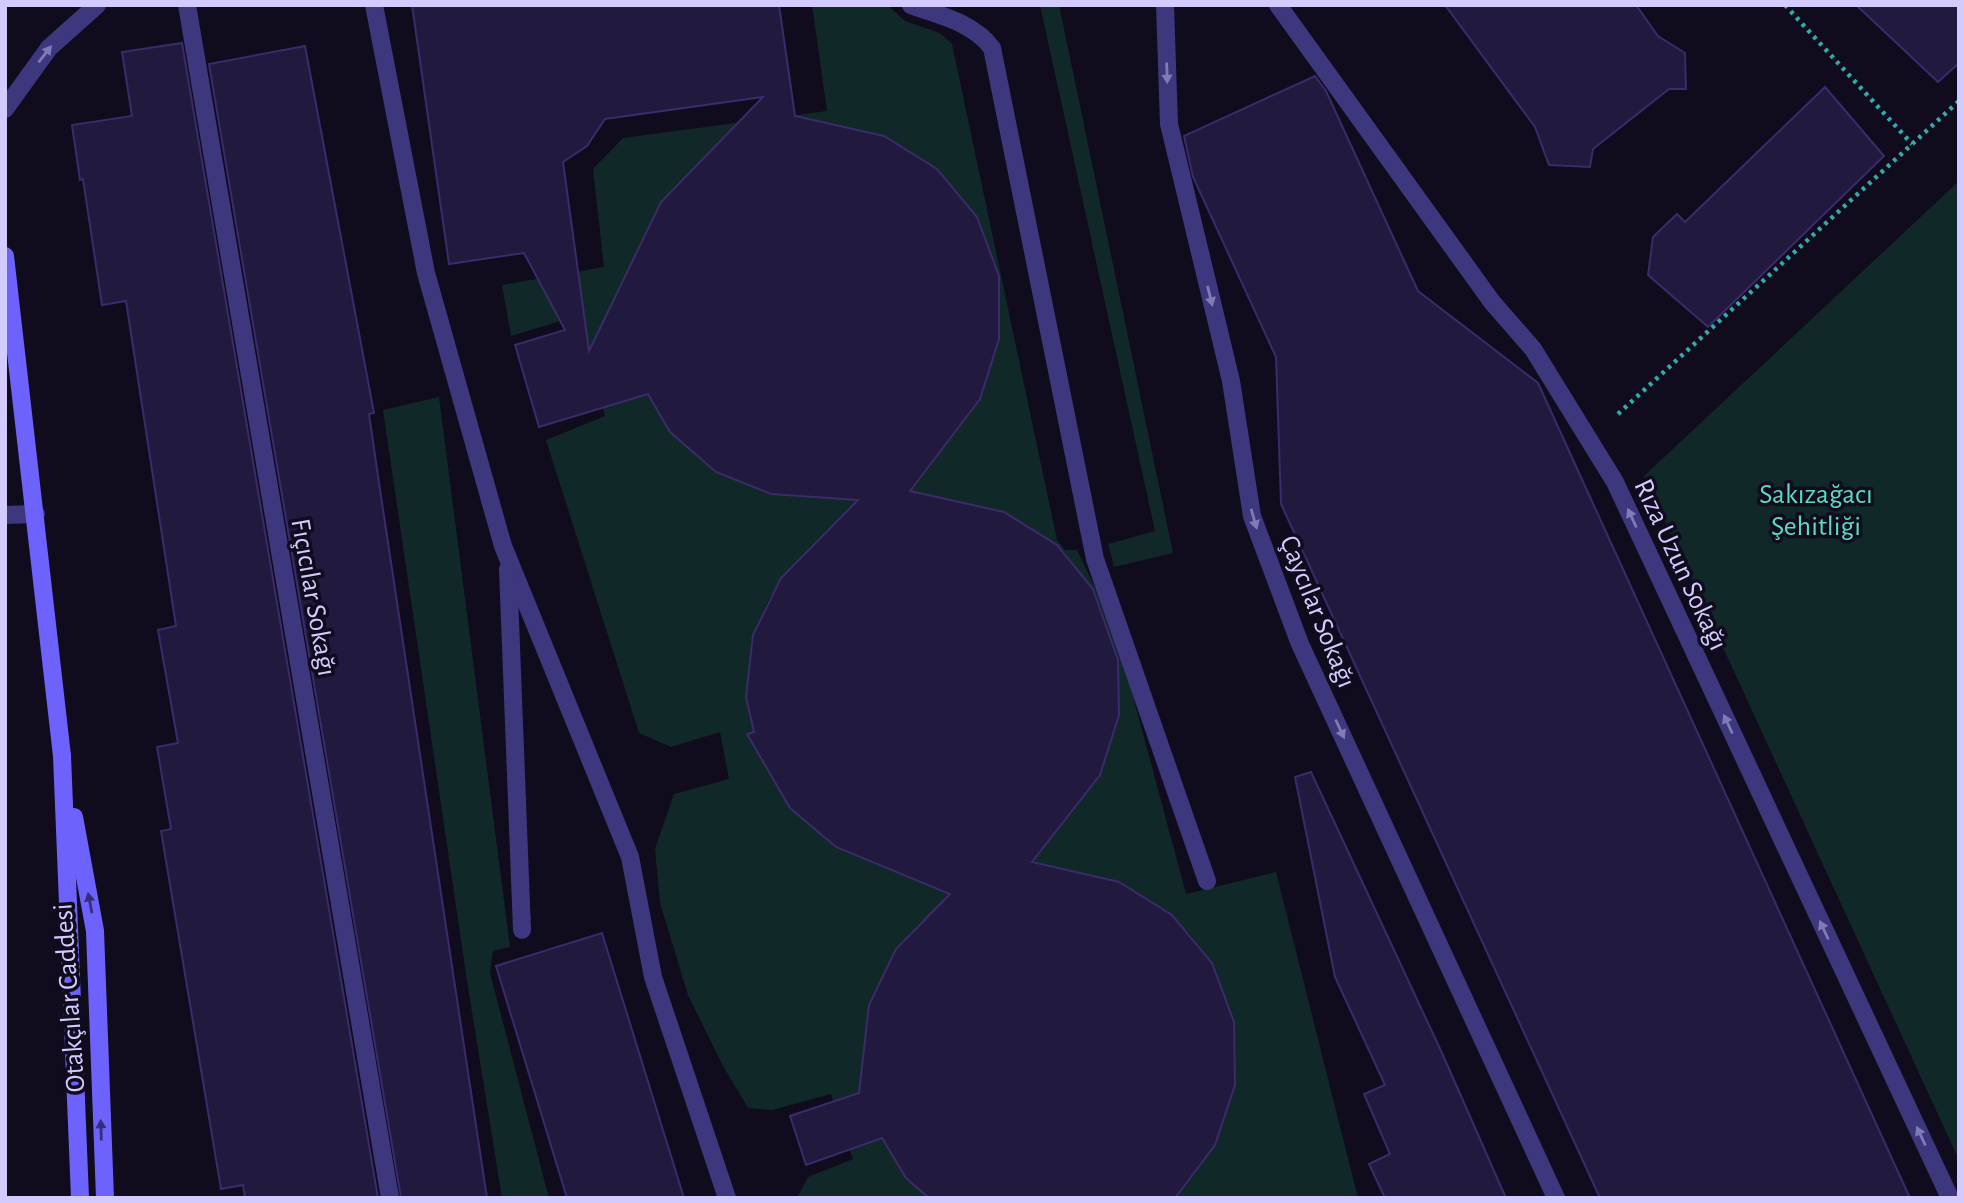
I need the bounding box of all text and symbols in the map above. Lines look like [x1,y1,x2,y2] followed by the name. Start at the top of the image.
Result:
[38,45,52,63] one-way arrow
[1162,63,1173,85] one-way arrow
[1205,285,1216,307] one-way arrow
[1628,475,1732,655] street label: Rıza Uzun Sokağı
[1759,481,1873,541] park label: Sakızağacı Şehitliği
[1249,508,1260,530] one-way arrow
[1626,508,1637,528] one-way arrow
[285,517,341,678] street label: Fıçıcılar Sokağı
[1274,532,1360,692] street label: Çaycılar Sokağı
[1722,714,1734,734] one-way arrow
[1334,719,1345,740] one-way arrow
[84,892,95,914] one-way arrow
[49,902,91,1093] street label: Otakçılar Caddesi
[1819,920,1830,940] one-way arrow
[96,1118,107,1140] one-way arrow
[1915,1126,1927,1146] one-way arrow

